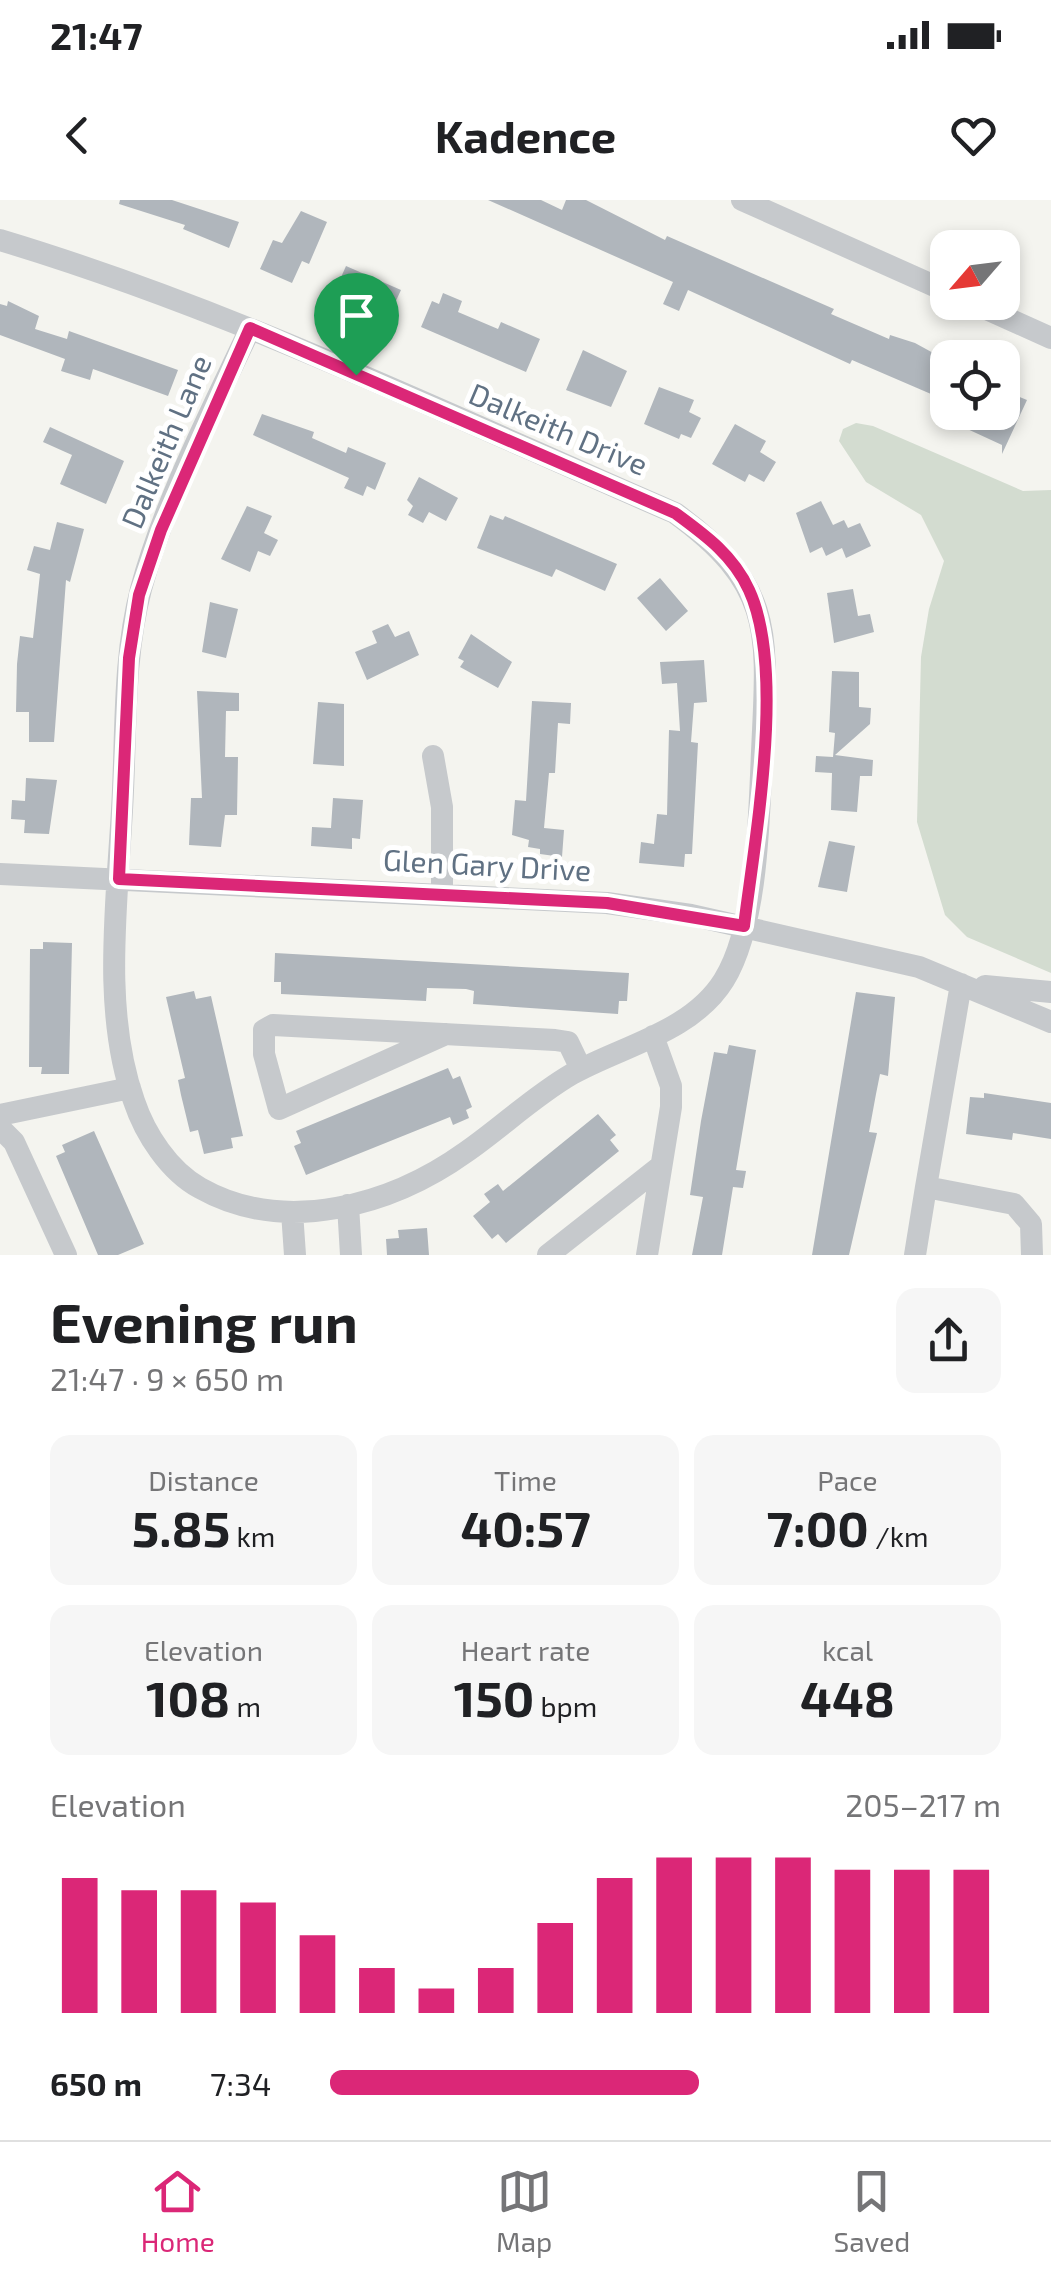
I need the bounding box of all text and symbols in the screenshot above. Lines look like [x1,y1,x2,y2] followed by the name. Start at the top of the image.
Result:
[50,12,143,58] text: 21:47
[50,108,105,163] icon: back
[435,108,616,162] text: Kadence
[946,108,1001,163] icon: heart
[930,230,1020,320] north arrow
[930,230,1020,430] map controls
[314,273,399,376] pin
[329,288,384,343] icon: arrive
[930,340,1020,430] button: locate
[113,349,218,533] street label: Dalkeith Lane
[464,374,653,482] street label: Dalkeith Drive
[382,841,592,887] street label: Glen Gary Drive
[50,1288,358,1354] text: Evening run
[896,1288,1001,1393] button: share
[50,1359,284,1397] text: 21:47 · 9 × 650 m
[148,1463,259,1497] text: Distance
[494,1463,557,1497] text: Time
[817,1463,878,1497] text: Pace
[132,1497,230,1557] text: 5.85
[460,1497,591,1557] text: 40:57
[767,1497,869,1557] text: 7:00
[230,1519,275,1553] text: km
[869,1519,928,1553] text: /km
[144,1633,263,1667] text: Elevation
[461,1633,590,1667] text: Heart rate
[822,1633,873,1667] text: kcal
[146,1667,230,1727] text: 108
[454,1667,534,1727] text: 150
[800,1667,895,1727] text: 448
[230,1689,261,1723] text: m
[534,1689,597,1723] text: bpm
[50,1785,186,1823] text: Elevation
[845,1785,1001,1823] text: 205–217 m
[50,2064,142,2102] text: 650 m
[210,2064,271,2102] text: 7:34
[141,2164,215,2258] tab: Home
[496,2164,552,2258] tab: Map
[834,2164,910,2258] tab: Saved

